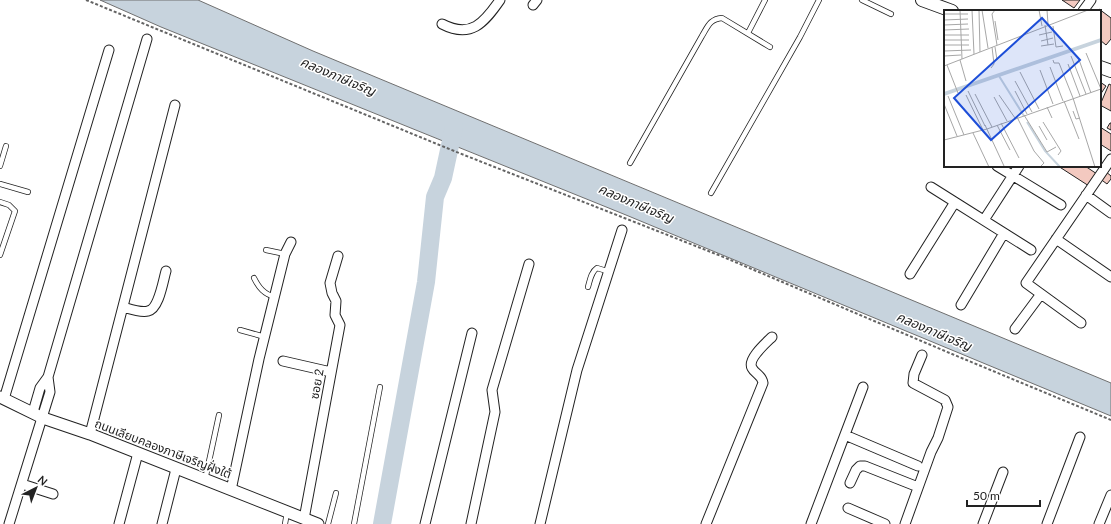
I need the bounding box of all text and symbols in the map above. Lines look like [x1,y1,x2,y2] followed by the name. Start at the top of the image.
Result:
[944,10,1101,167] inset map
[298,53,379,99] water label: คลองภาษีเจริญ
[596,180,677,226] water label: คลองภาษีเจริญ
[894,308,975,354] water label: คลองภาษีเจริญ
[306,367,327,400] street label: ซอย 2
[93,415,234,482] street label: ถนนเลียบคลองภาษีเจริญฝั่งใต้
[16,468,56,508] north arrow
[36,473,51,488] text: N
[967,482,1040,508] scale bar
[973,488,1000,503] text: 50 m

